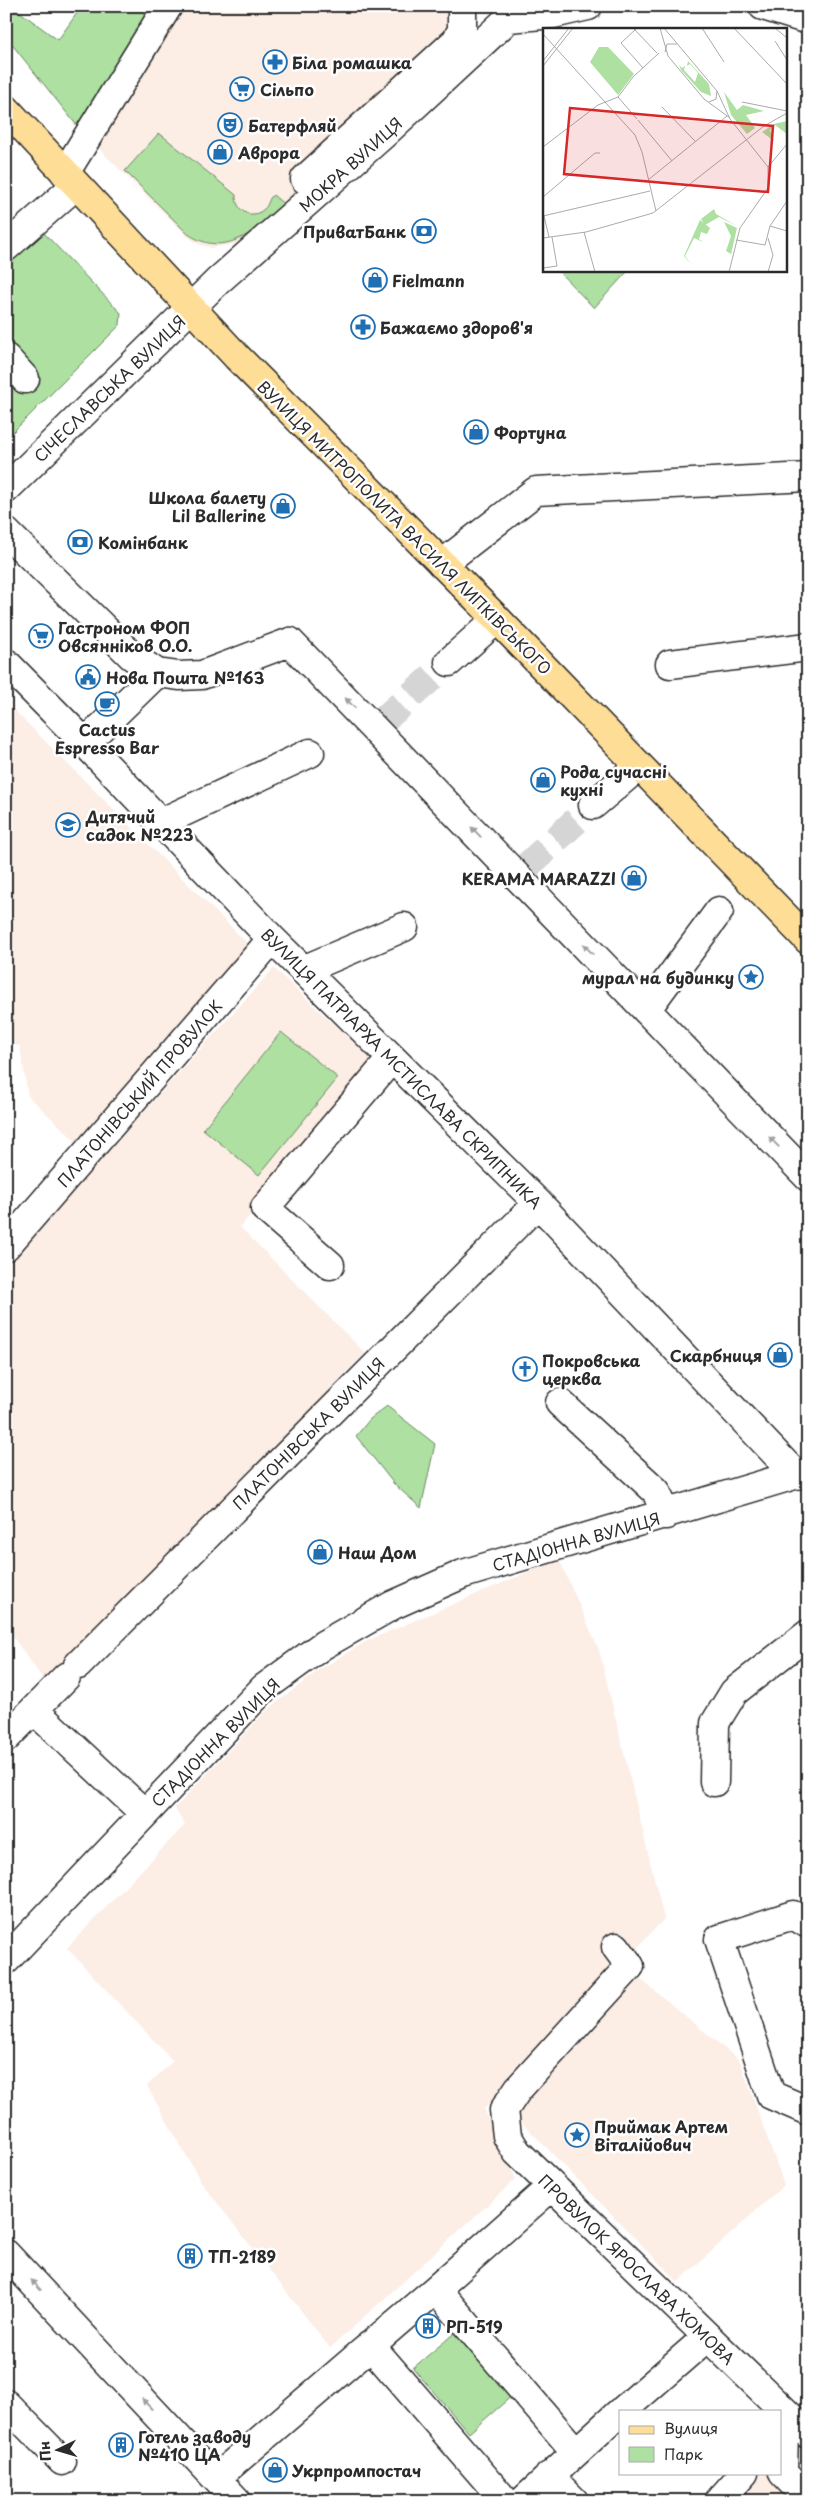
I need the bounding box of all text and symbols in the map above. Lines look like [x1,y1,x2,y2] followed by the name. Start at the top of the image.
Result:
[543,28,786,271] inset map
[262,49,288,75] pharmacy icon: Біла ромашка
[292,50,412,74] place label: Біла ромашка
[229,76,255,102] supermarket icon: Сільпо
[260,77,314,101] place label: Сільпо
[293,111,407,217] street label: МОКРА ВУЛИЦЯ
[217,112,243,138] theatre icon: Батерфляй
[248,113,336,137] place label: Батерфляй
[207,139,233,165] shop icon: Аврора
[237,140,300,164] place label: Аврора
[411,218,437,244] bank icon: ПриватБанк
[303,219,407,243] place label: ПриватБанк
[362,267,388,293] shop icon: Fielmann
[392,268,465,292] place label: Fielmann
[28,309,190,467] street label: СІЧЕСЛАВСЬКА ВУЛИЦЯ
[350,314,376,340] pharmacy icon: Бажаємо здоров'я
[380,315,533,339] place label: Бажаємо здоров'я
[252,374,558,680] street label: ВУЛИЦЯ МИТРОПОЛИТА ВАСИЛЯ ЛИПКІВСЬКОГО
[463,419,489,445] shop icon: Фортуна
[494,420,567,444] place label: Фортуна
[148,485,266,527] place label: Школа балету Lil Ballerine
[270,493,296,519] shop icon: Школа балету Lil Ballerine
[67,529,93,555] bank icon: Комінбанк
[98,530,189,554] place label: Комінбанк
[58,615,192,657] place label: Гастроном ФОП Овсянніков О.О.
[28,623,54,649] supermarket icon: Гастроном ФОП Овсянніков О.О.
[75,664,101,690] public building icon: Нова Пошта №163
[106,665,264,689] place label: Нова Пошта №163
[94,691,120,717] cafe icon: Cactus Espresso Bar
[344,697,356,709] one-way arrow
[55,717,160,759] place label: Cactus Espresso Bar
[560,759,667,801] place label: Рода сучасні кухні
[530,767,556,793] shop icon: Рода сучасні кухні
[85,804,194,846] place label: Дитячий садок №223
[55,812,81,838] school or university icon: Дитячий садок №223
[470,826,482,838] one-way arrow
[621,865,647,891] shop icon: KERAMA MARAZZI
[462,866,616,890] place label: KERAMA MARAZZI
[256,922,548,1214] street label: ВУЛИЦЯ ПАТРІАРХА МСТИСЛАВА СКРИПНИКА
[582,943,594,955] one-way arrow
[738,964,764,990] place icon: мурал на будинку
[582,965,734,989] place label: мурал на будинку
[51,994,227,1192] street label: ПЛАТОНІВСЬКИЙ ПРОВУЛОК
[768,1136,780,1148] one-way arrow
[767,1342,793,1368] shop icon: Скарбниця
[670,1343,762,1367] place label: Скарбниця
[542,1348,641,1390] place label: Покровська церква
[226,1351,390,1515] street label: ПЛАТОНІВСЬКА ВУЛИЦЯ
[512,1356,538,1382] church icon: Покровська церква
[489,1506,663,1576] street label: СТАДІОННА ВУЛИЦЯ
[307,1539,333,1565] shop icon: Наш Дом
[338,1540,417,1564] place label: Наш Дом
[145,1672,285,1812] street label: СТАДІОННА ВУЛИЦЯ
[594,2114,728,2156] place label: Приймак Артем Віталійович
[564,2122,590,2148] place icon: Приймак Артем Віталійович
[533,2168,741,2370] street label: ПРОВУЛОК ЯРОСЛАВА ХОМОВА
[177,2243,203,2269] building icon: ТП-2189
[208,2244,276,2268] place label: ТП-2189
[30,2280,42,2292] one-way arrow
[415,2313,441,2339] building icon: РП-519
[446,2314,503,2338] place label: РП-519
[141,2398,153,2410] one-way arrow
[619,2410,782,2474] legend
[664,2416,718,2439] text: Вулиця
[32,2424,82,2474] north arrow
[138,2424,251,2466] place label: Готель заводу №410 ЦА
[108,2432,134,2458] building icon: Готель заводу №410 ЦА
[33,2440,56,2462] text: Пн
[664,2442,703,2465] text: Парк
[262,2457,288,2483] shop icon: Укрпромпостач
[291,2458,421,2482] place label: Укрпромпостач

